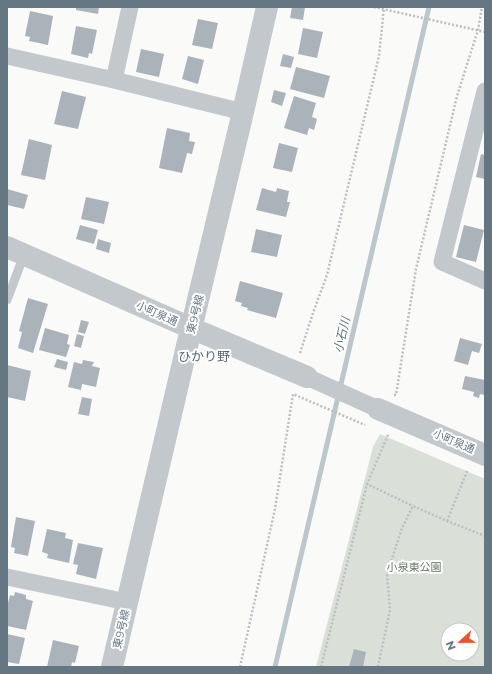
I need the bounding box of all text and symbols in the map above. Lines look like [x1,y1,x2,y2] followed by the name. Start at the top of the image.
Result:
[183,293,207,335] street label: 東9号線
[134,298,180,328] street label: 小町泉通
[330,314,353,354] water label: 小石川
[178,348,230,364] district label: ひかり野
[431,426,477,456] street label: 小町泉通
[387,560,442,574] park label: 小泉東公園
[110,608,132,650] street label: 東9号線
[440,622,480,662] north arrow
[443,639,459,652] text: N

